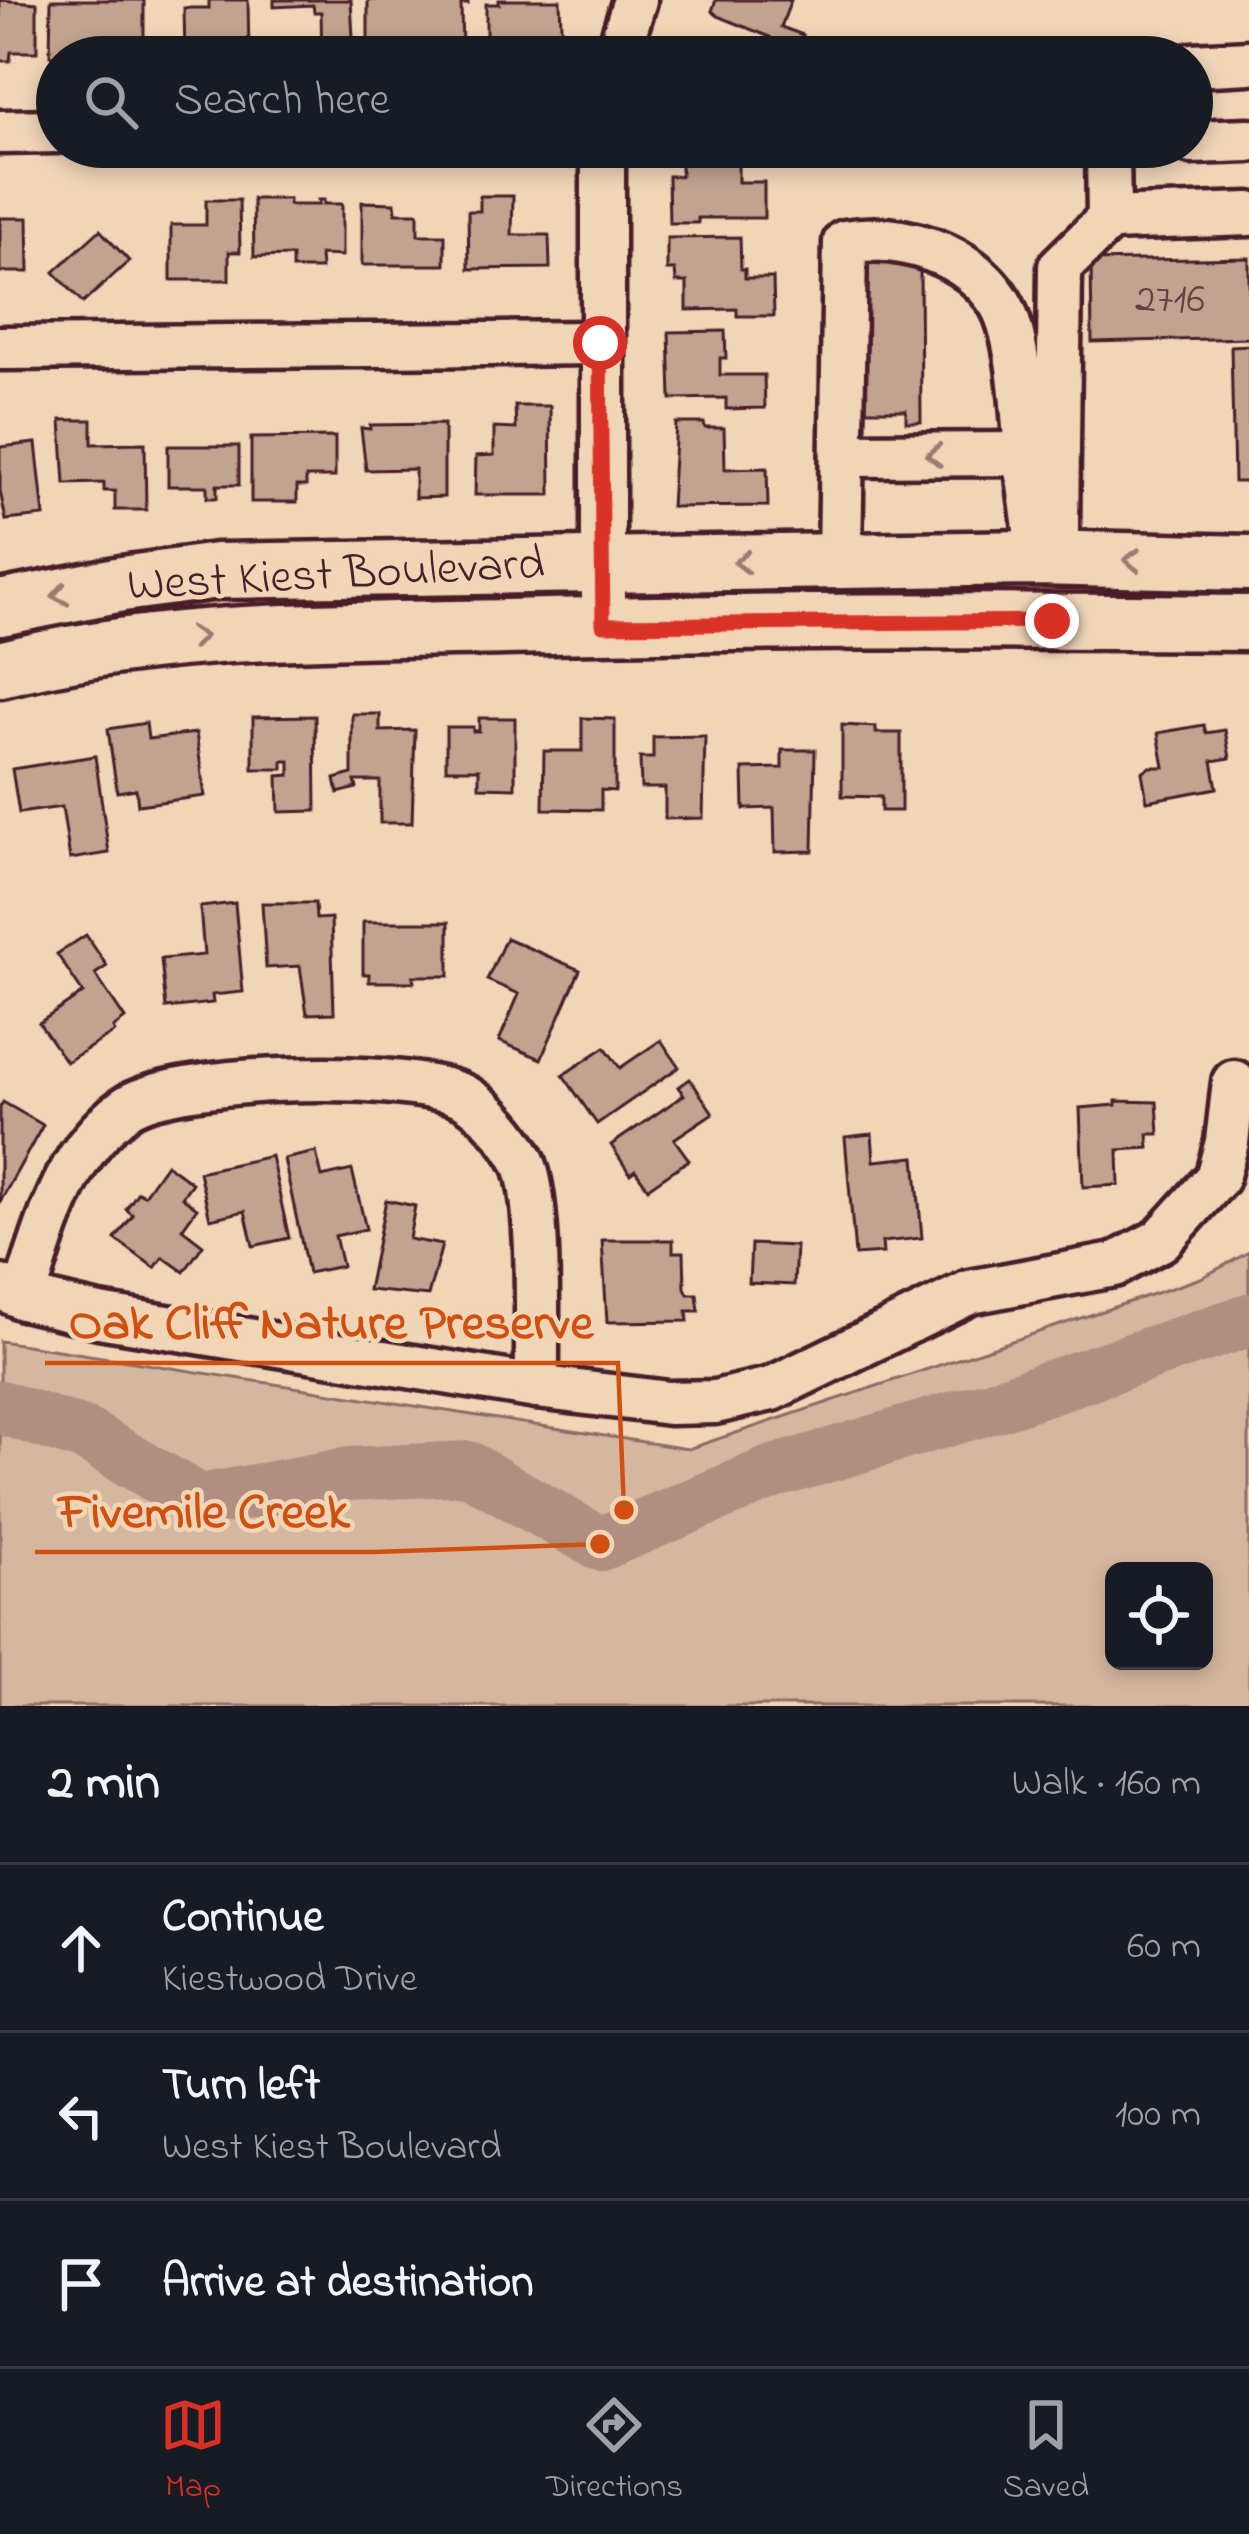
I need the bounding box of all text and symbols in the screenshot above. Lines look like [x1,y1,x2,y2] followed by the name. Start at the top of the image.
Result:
[36,36,1213,168] search box
[78,69,144,135] icon: search
[174,69,390,135] text: Search here
[1135,270,1205,331] house number: 2716
[573,316,627,370] route start
[924,441,943,467] one-way arrow
[126,530,546,622] street label: West Kiest Boulevard
[1122,548,1141,574] one-way arrow
[732,549,750,575] one-way arrow
[50,582,70,607] one-way arrow
[1025,594,1079,648] route end
[188,624,208,650] one-way arrow
[45,1276,618,1363] callout: Oak Cliff Nature Preserve
[69,1288,594,1363] text: Oak Cliff Nature Preserve
[35,1465,374,1552] callout: Fivemile Creek
[56,1477,351,1552] text: Fivemile Creek
[1105,1562,1213,1670] map controls
[1105,1562,1213,1670] button: locate
[48,1747,160,1822] text: 2 min
[1012,1756,1201,1813] text: Walk · 160 m
[162,1886,323,1952] text: Continue
[48,1915,114,1981] icon: ahead
[1127,1919,1201,1976] text: 60 m
[162,1952,417,2009] text: Kiestwood Drive
[162,2054,320,2120] text: Turn left
[48,2083,114,2149] icon: left
[1115,2087,1201,2144] text: 100 m
[162,2120,501,2177] text: West Kiest Boulevard
[48,2251,114,2317] icon: arrive
[162,2251,533,2317] text: Arrive at destination
[160,2392,226,2512] tab: Map
[546,2392,683,2512] tab: Directions
[1003,2392,1089,2512] tab: Saved

